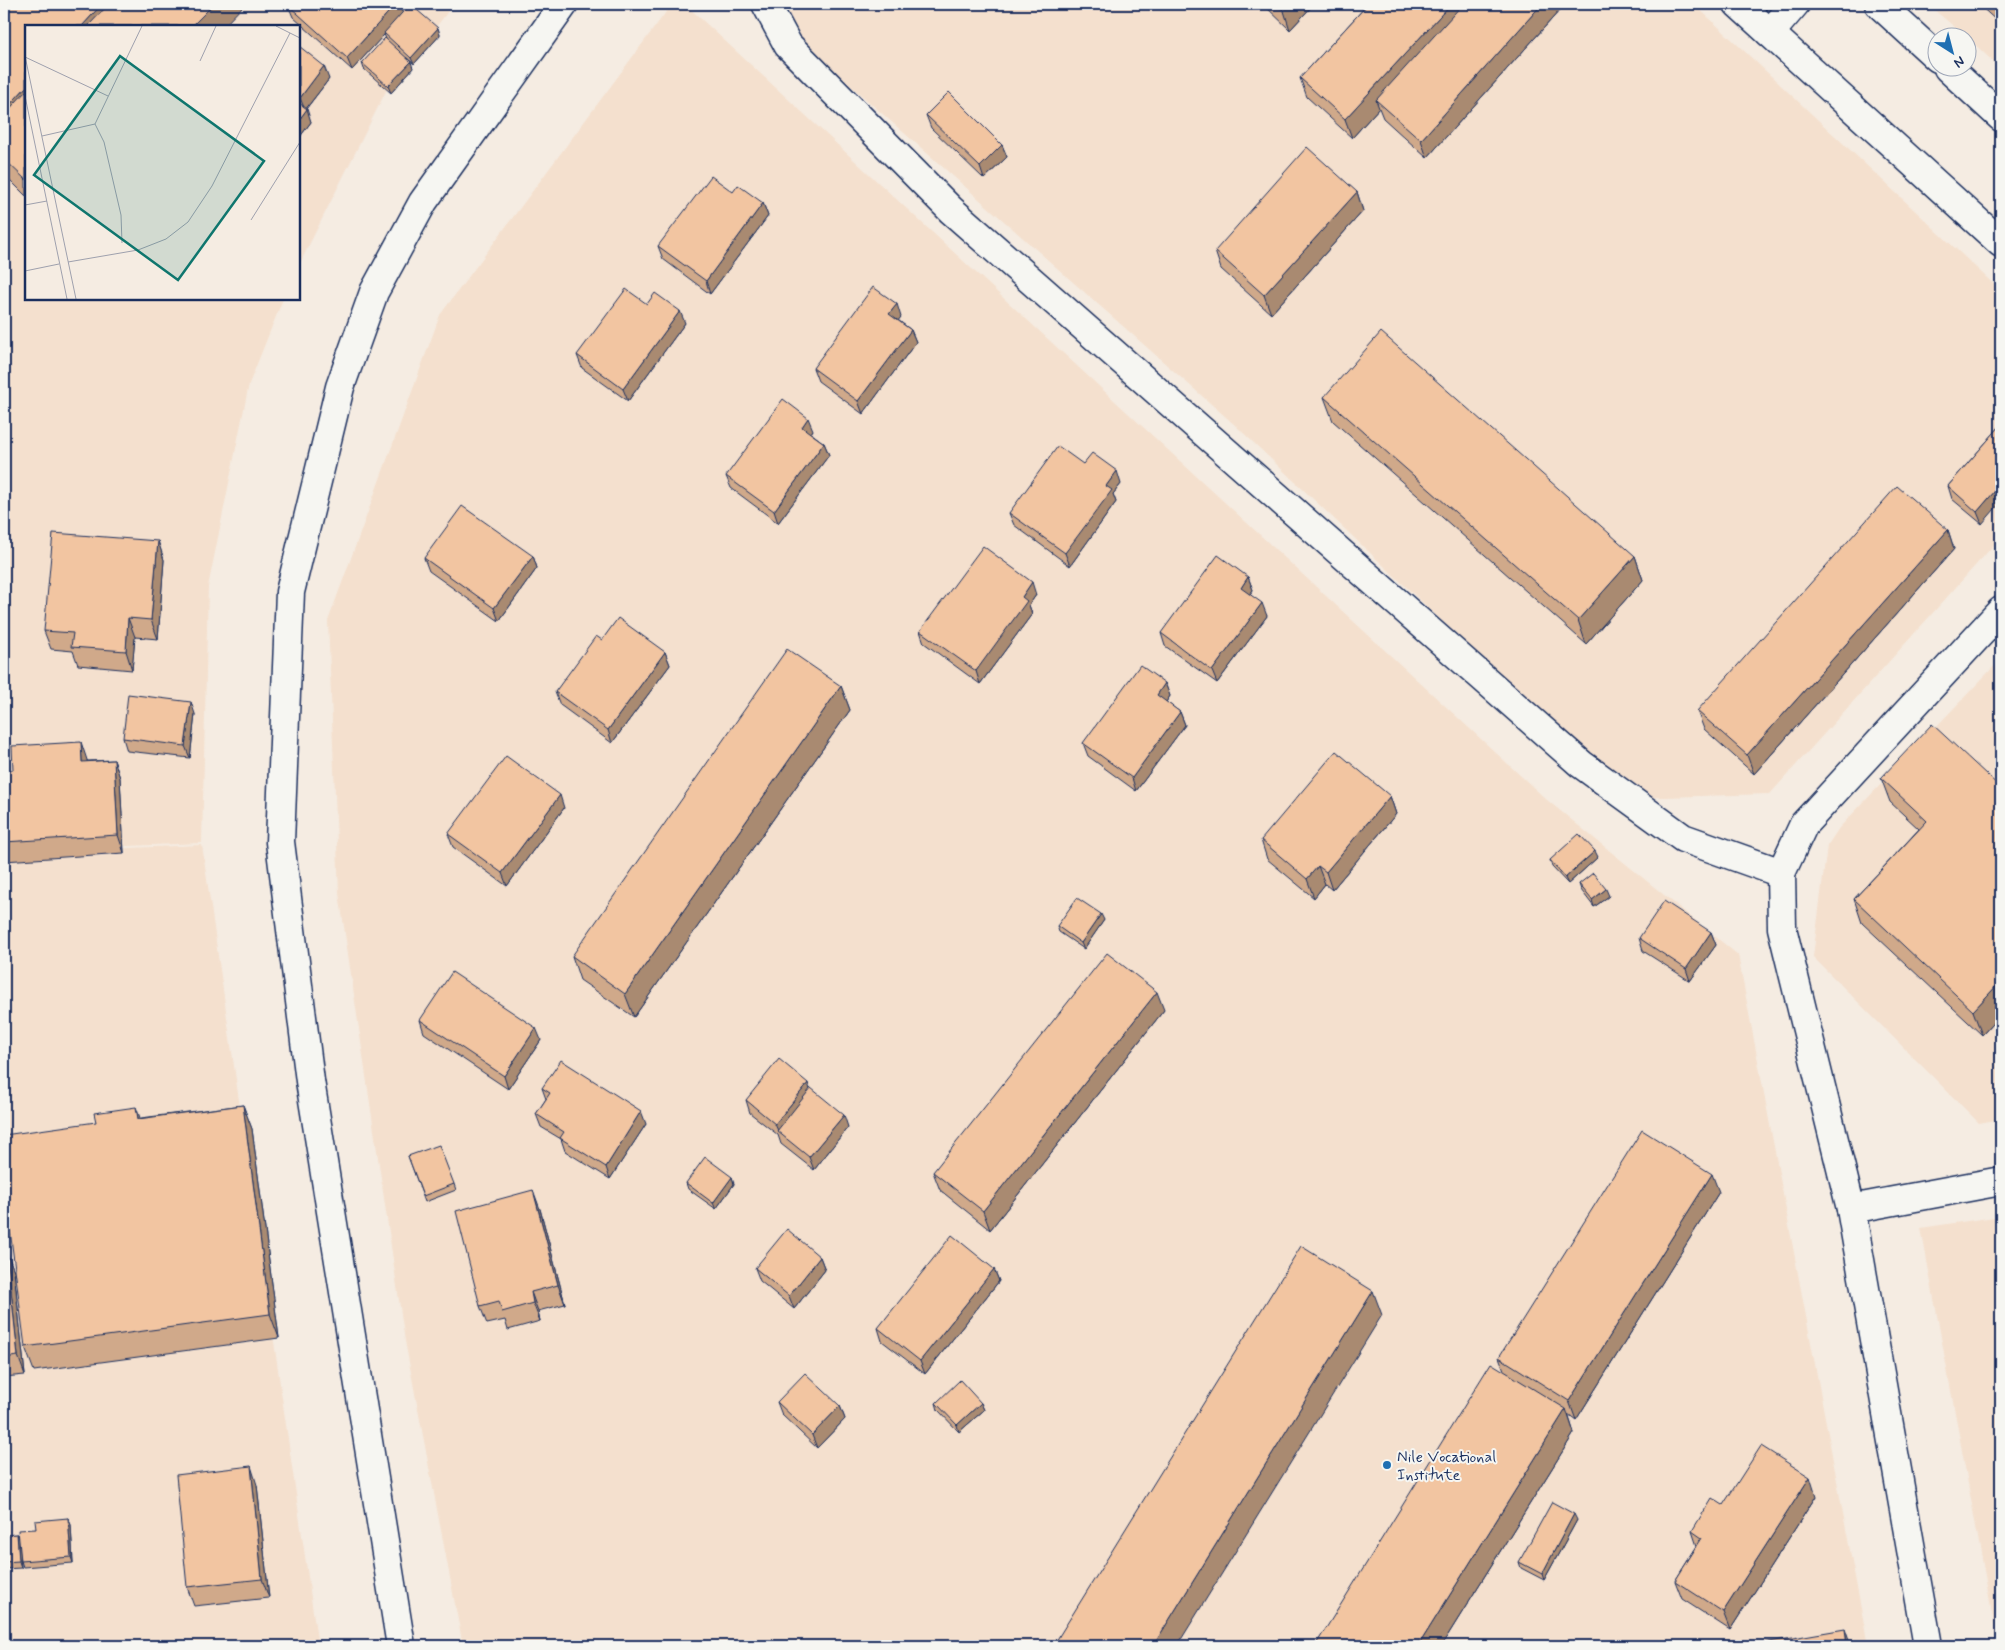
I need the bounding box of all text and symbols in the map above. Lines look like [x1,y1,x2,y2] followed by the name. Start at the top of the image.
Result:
[25,25,300,300] inset map
[1928,28,1978,78] north arrow
[1950,52,1968,72] text: N
[1397,1447,1496,1486] place label: Nile Vocational Institute
[1381,1459,1393,1471] marker: Nile Vocational Institute

